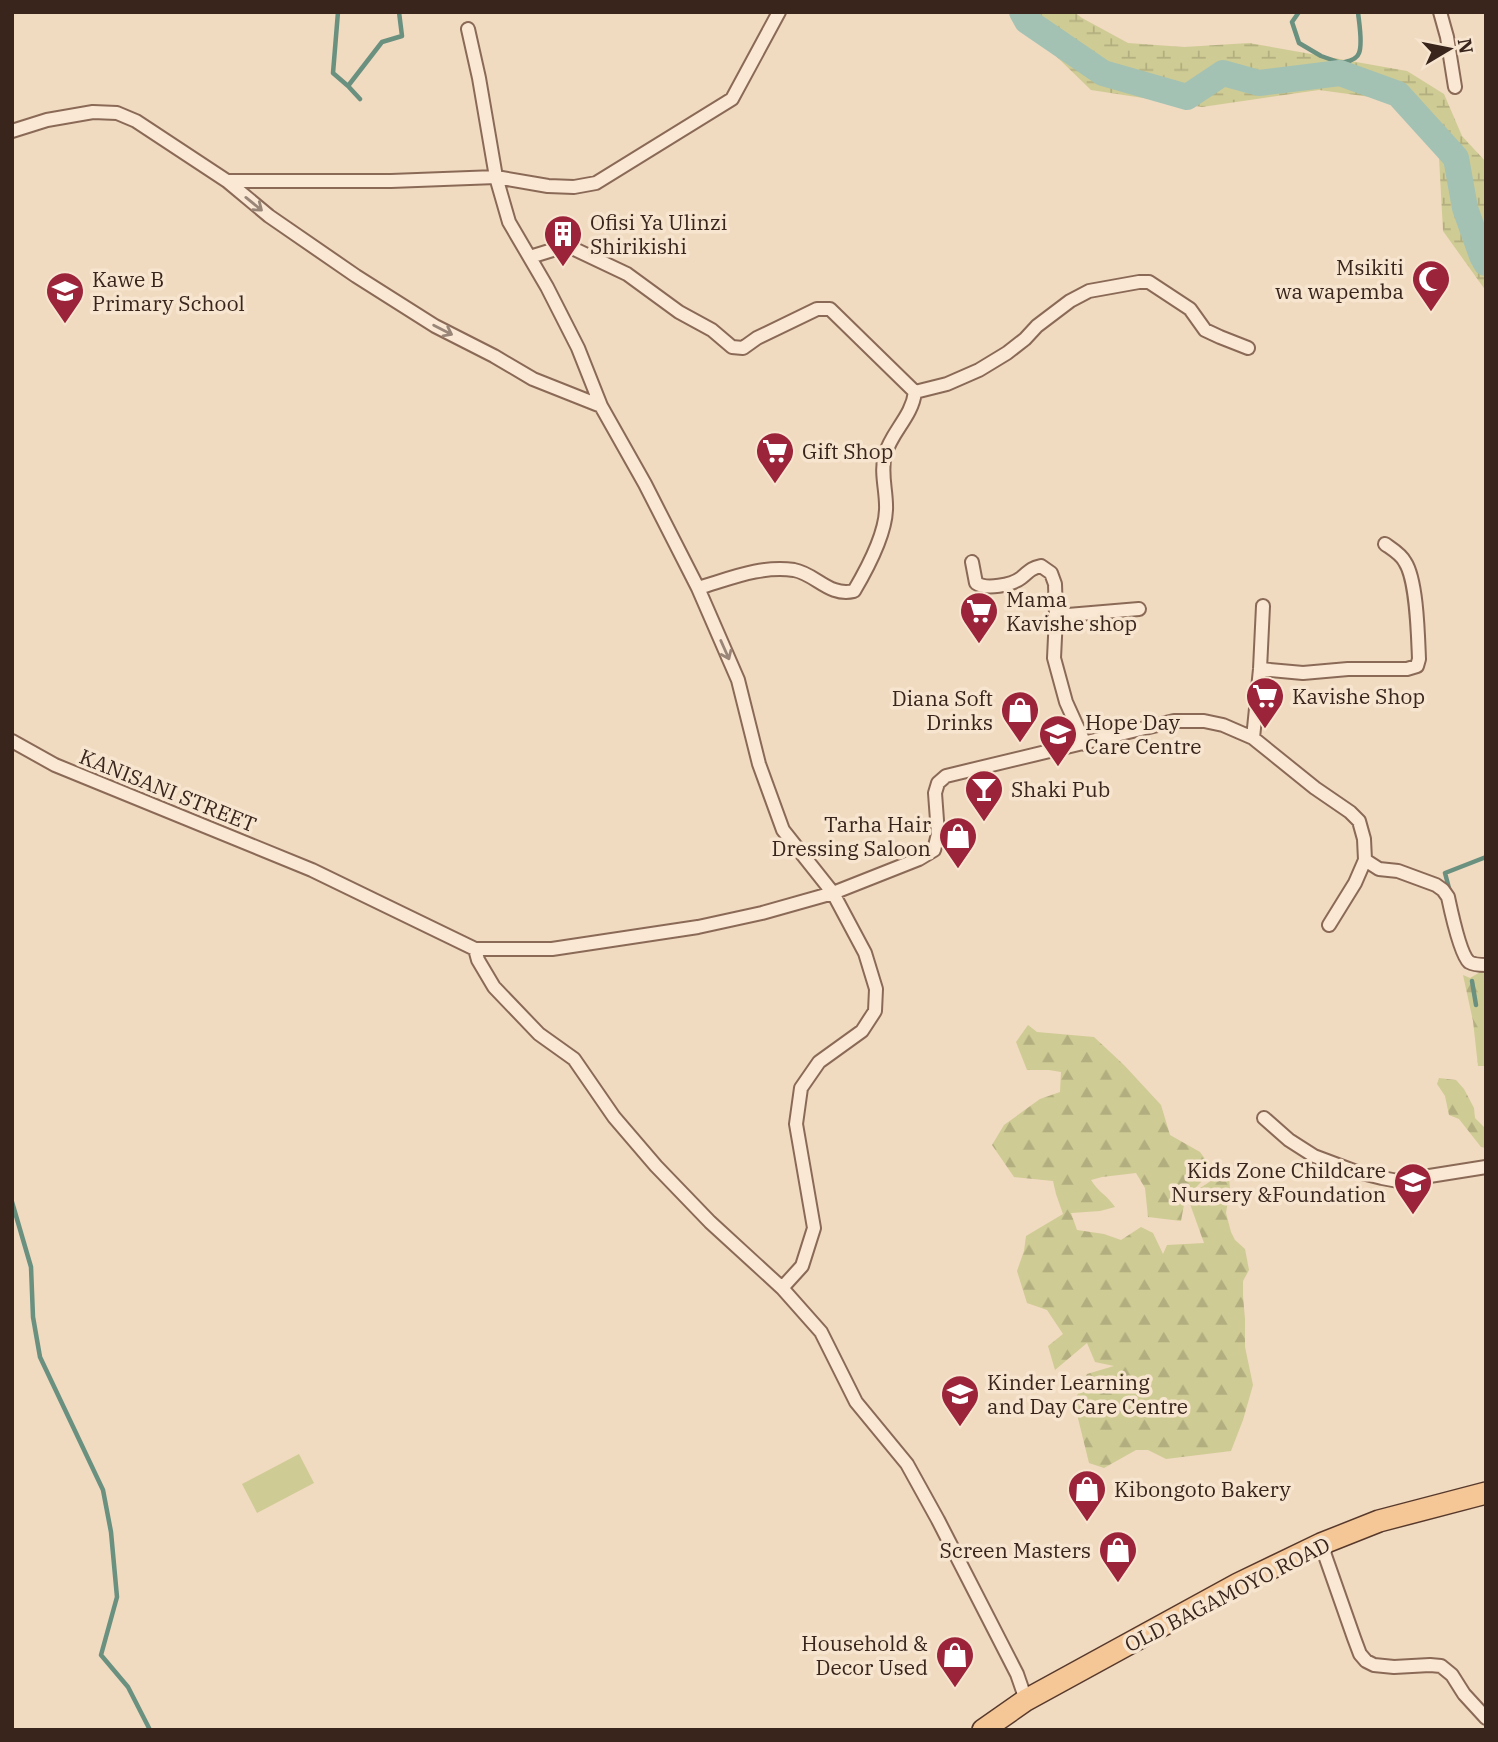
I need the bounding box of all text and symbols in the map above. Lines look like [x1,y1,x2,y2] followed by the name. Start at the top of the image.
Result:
[1414,14,1484,84] north arrow
[1453,37,1479,56] text: N
[245,196,263,212] one-way arrow
[590,208,727,260] place label: Ofisi Ya Ulinzi Shirikishi
[542,213,584,268] building icon: Ofisi Ya Ulinzi Shirikishi
[1275,253,1404,305] place label: Msikiti wa wapemba
[1410,258,1452,313] mosque icon: Msikiti wa wapemba
[92,265,245,317] place label: Kawe B Primary School
[44,270,86,325] school or university icon: Kawe B Primary School
[433,323,453,337] one-way arrow
[754,430,796,485] supermarket icon: Gift Shop
[802,437,893,465] place label: Gift Shop
[1006,585,1137,637] place label: Mama Kavishe shop
[958,590,1000,645] supermarket icon: Mama Kavishe shop
[719,639,732,661] one-way arrow
[1244,675,1286,730] supermarket icon: Kavishe Shop
[1292,682,1425,710] place label: Kavishe Shop
[892,684,993,736] place label: Diana Soft Drinks
[999,689,1041,744] shop icon: Diana Soft Drinks
[1085,708,1201,760] place label: Hope Day Care Centre
[1037,713,1079,768] school or university icon: Hope Day Care Centre
[75,742,261,838] street label: KANISANI STREET
[963,768,1005,823] bar icon: Shaki Pub
[1011,775,1110,803] place label: Shaki Pub
[771,810,932,862] place label: Tarha Hair Dressing Saloon
[937,815,979,870] shop icon: Tarha Hair Dressing Saloon
[1171,1156,1386,1208] place label: Kids Zone Childcare Nursery &Foundation
[1392,1161,1434,1216] school or university icon: Kids Zone Childcare Nursery &Foundation
[987,1368,1188,1420] place label: Kinder Learning and Day Care Centre
[939,1373,981,1428] school or university icon: Kinder Learning and Day Care Centre
[1066,1468,1108,1523] shop icon: Kibongoto Bakery
[1114,1475,1291,1503] place label: Kibongoto Bakery
[1097,1529,1139,1584] shop icon: Screen Masters
[1120,1530,1334,1658] street label: OLD BAGAMOYO ROAD
[940,1536,1091,1564] place label: Screen Masters
[801,1629,928,1681] place label: Household & Decor Used
[934,1634,976,1689] shop icon: Household & Decor Used

